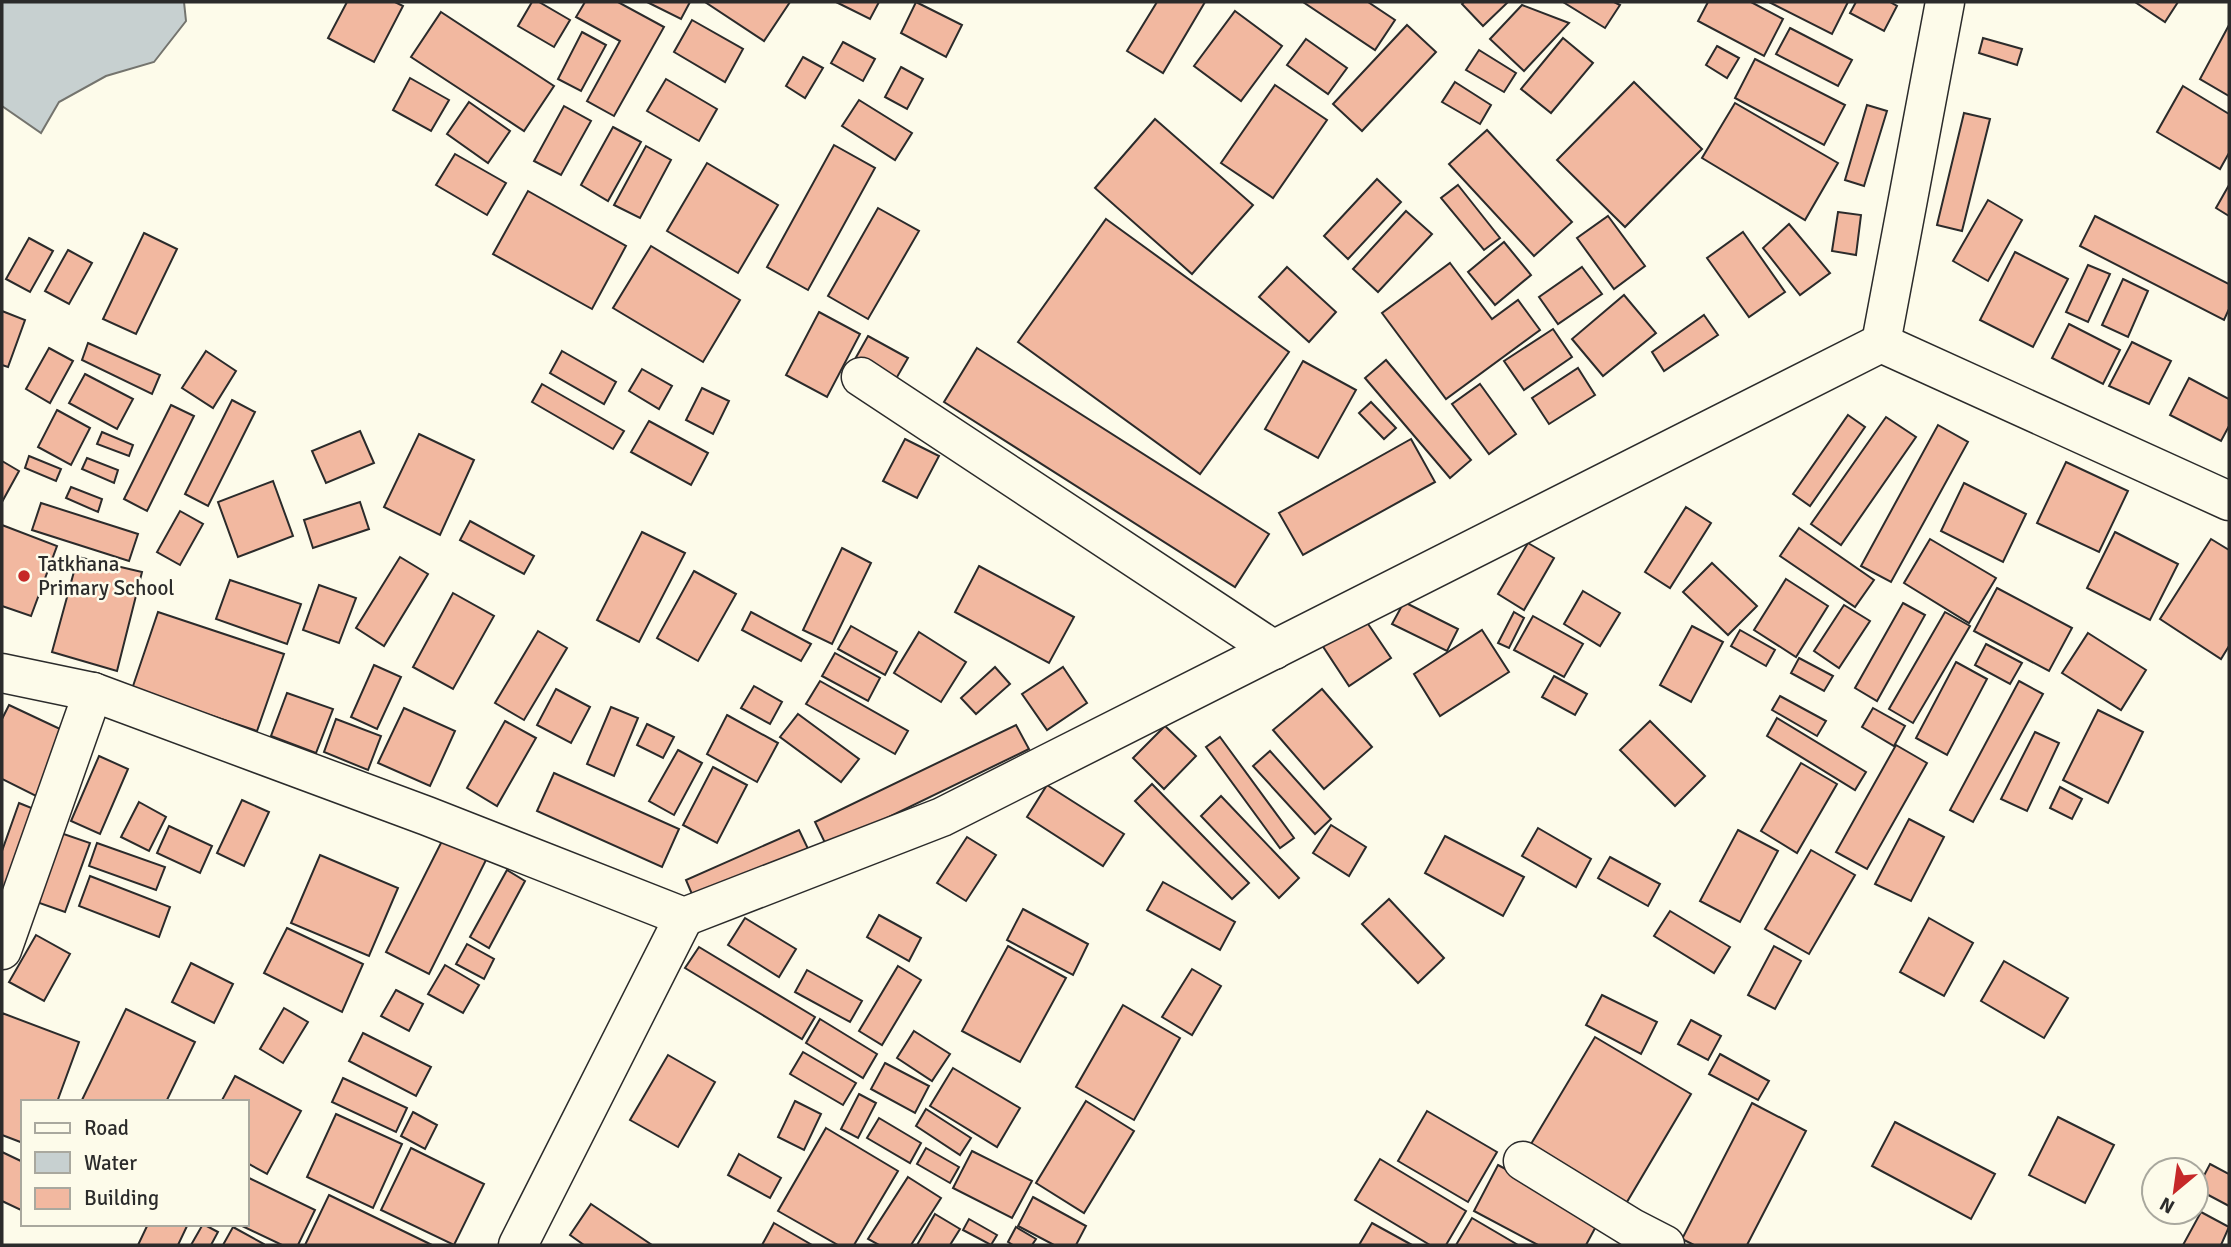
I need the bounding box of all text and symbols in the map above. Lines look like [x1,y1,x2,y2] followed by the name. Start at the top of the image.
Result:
[38,551,174,601] place label: Tatkhana Primary School
[16,568,32,584] marker: Tatkhana Primary School
[21,1100,248,1226] legend
[84,1115,129,1141] text: Road
[84,1150,137,1176] text: Water
[2140,1156,2210,1226] north arrow
[84,1185,159,1211] text: Building
[2156,1191,2179,1219] text: N

